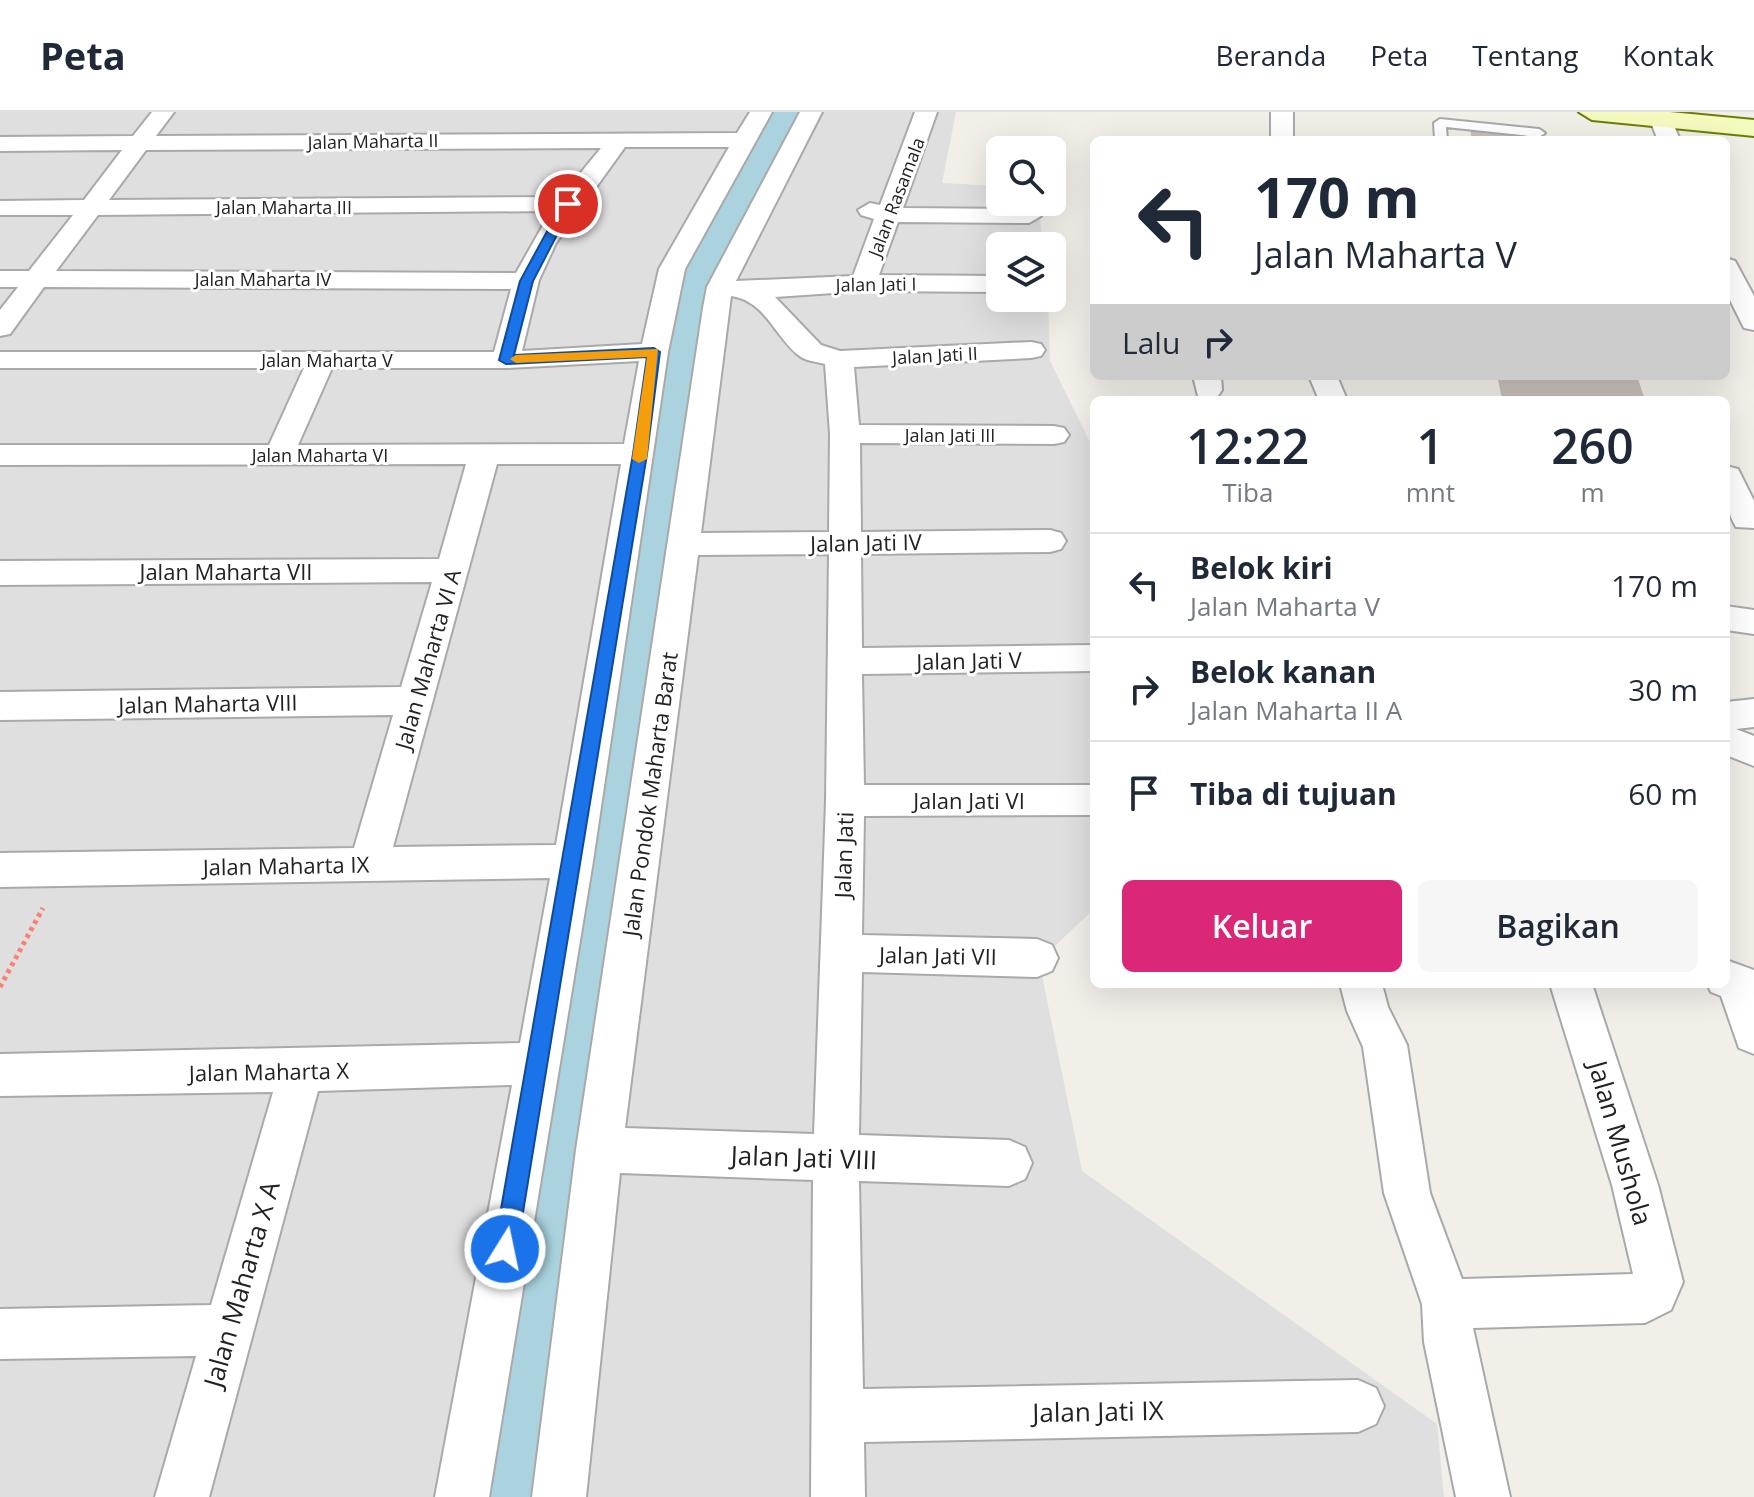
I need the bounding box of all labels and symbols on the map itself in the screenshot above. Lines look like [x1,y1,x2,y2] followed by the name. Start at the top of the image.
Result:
[305,128,439,154] street label: Jalan Maharta II
[862,134,930,262] street label: Jalan Rasamala
[534,170,602,238] pin
[214,195,352,219] street label: Jalan Maharta III
[193,267,332,291] street label: Jalan Maharta IV
[833,271,917,297] street label: Jalan Jati I
[890,341,978,369] street label: Jalan Jati II
[259,348,393,372] street label: Jalan Maharta V
[903,423,995,447] street label: Jalan Jati III
[250,443,388,467] street label: Jalan Maharta VI
[808,526,923,558] street label: Jalan Jati IV
[137,556,313,586] street label: Jalan Maharta VII
[386,565,467,755] street label: Jalan Maharta VI A
[914,644,1023,676] street label: Jalan Jati V
[614,650,684,940] street label: Jalan Pondok Maharta Barat
[116,686,298,720] street label: Jalan Maharta VIII
[911,785,1025,815] street label: Jalan Jati VI
[826,811,860,901] street label: Jalan Jati
[201,849,370,881] street label: Jalan Maharta IX
[877,939,997,971] street label: Jalan Jati VII
[1580,1054,1662,1229] street label: Jalan Mushola
[187,1055,350,1087] street label: Jalan Maharta X
[727,1136,878,1178] street label: Jalan Jati VIII
[194,1176,288,1394] street label: Jalan Maharta X A
[463,1207,547,1291] position arrow
[1029,1392,1164,1430] street label: Jalan Jati IX

